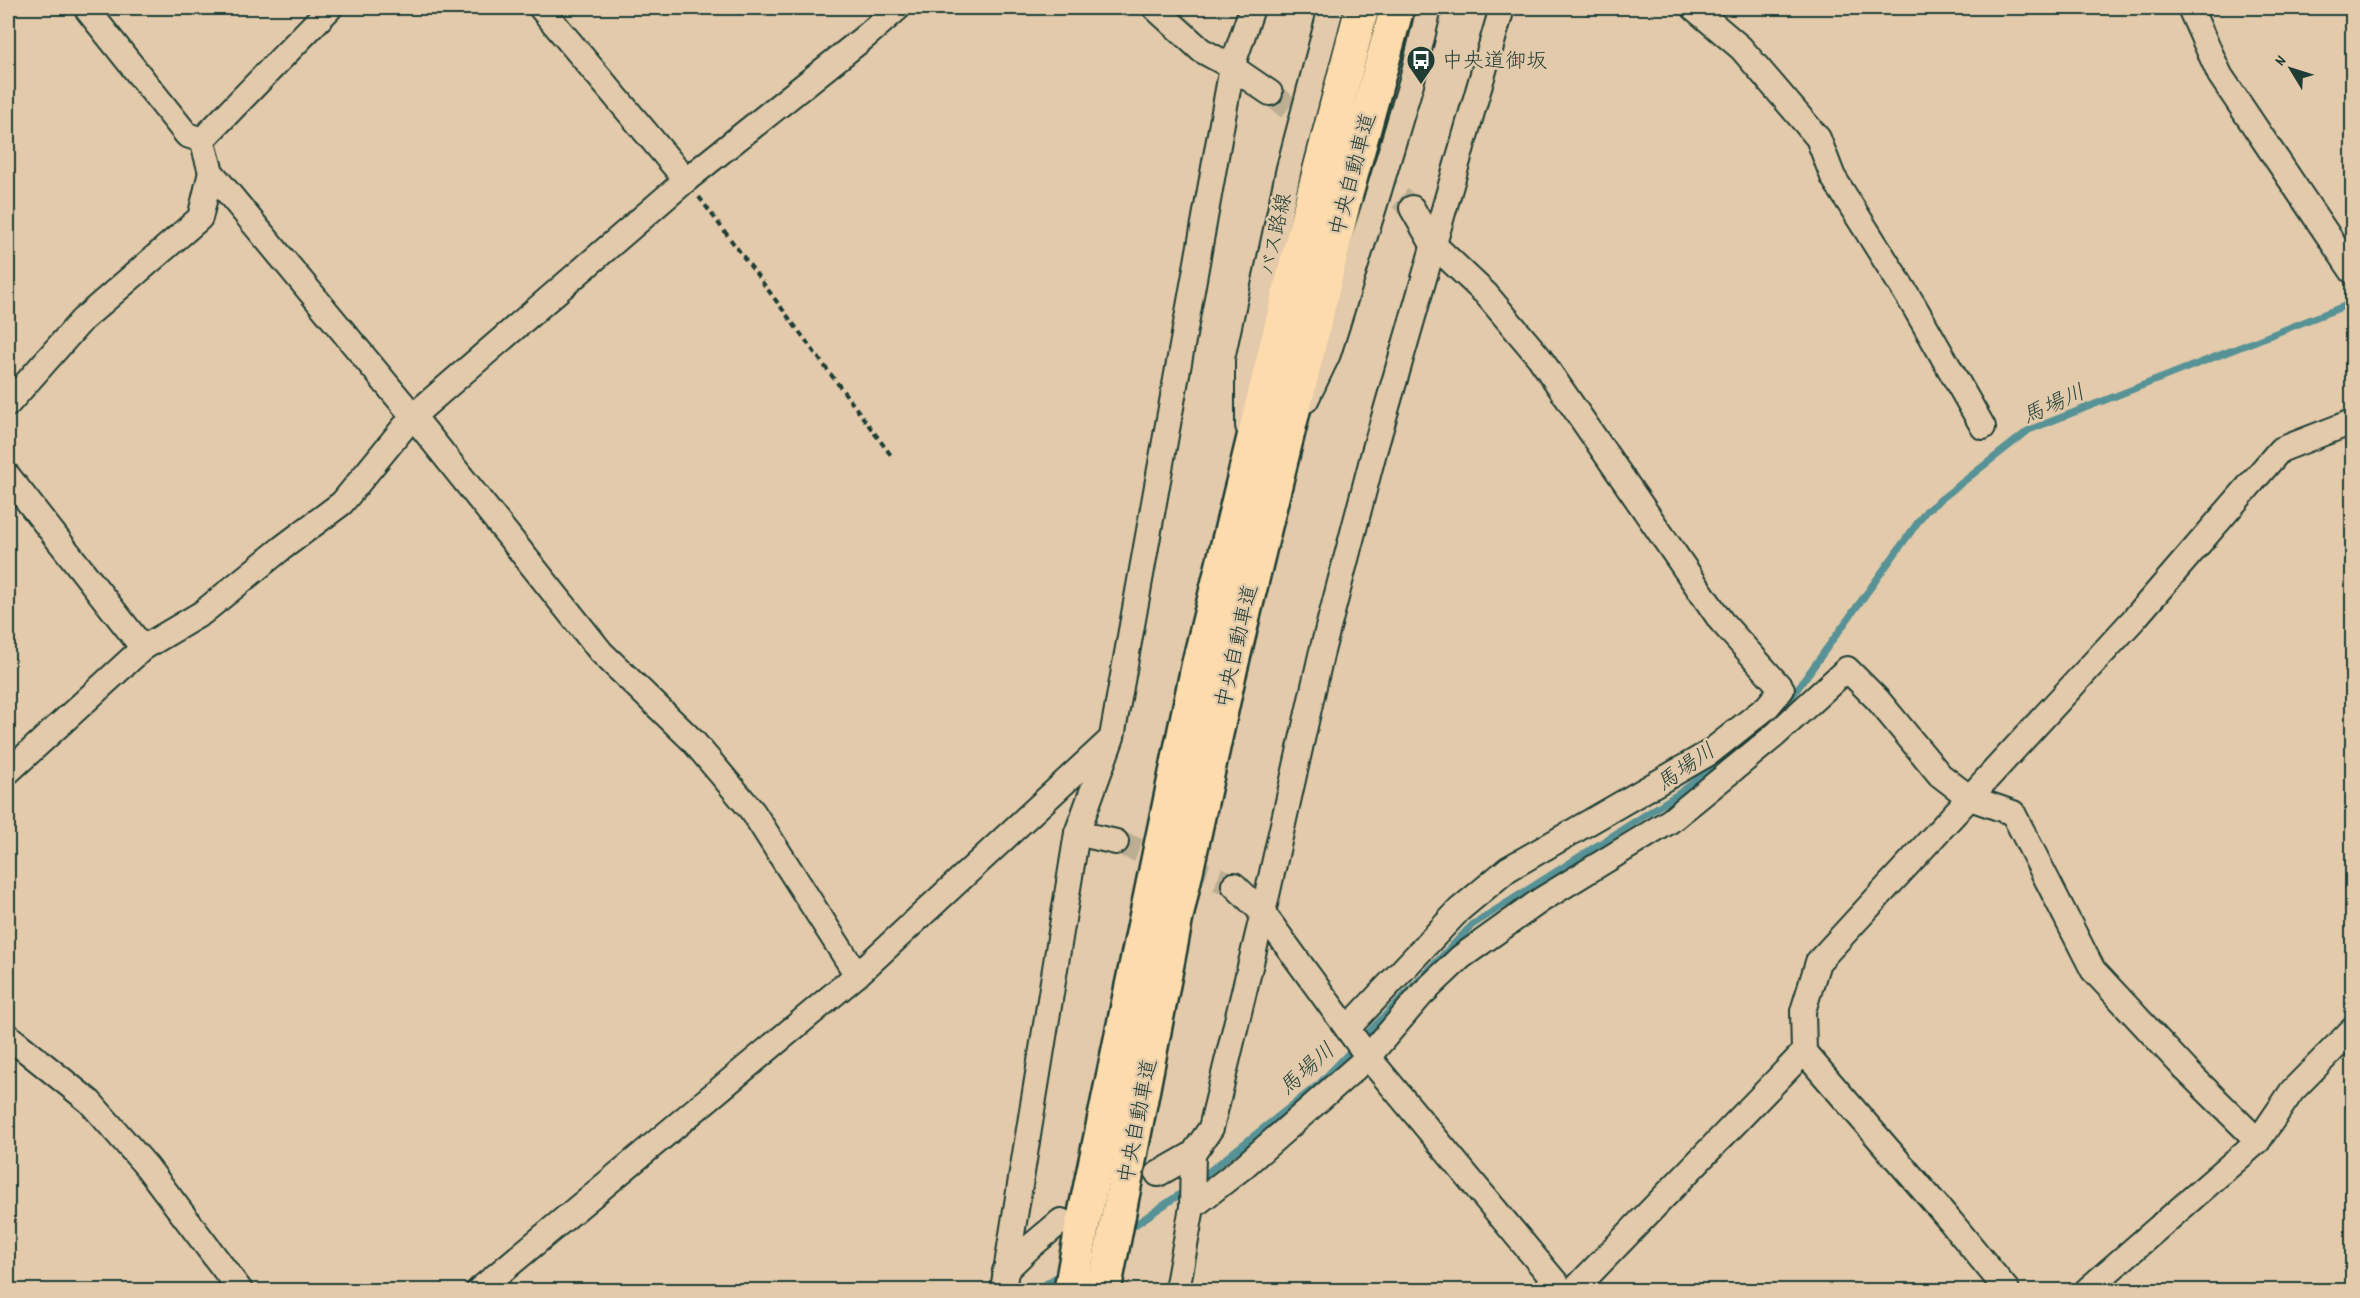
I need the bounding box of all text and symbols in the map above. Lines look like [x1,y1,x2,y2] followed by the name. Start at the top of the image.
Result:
[2261,39,2321,99] north arrow
[1405,44,1437,86] bus stop icon: 中央道御坂
[1442,48,1547,78] place label: 中央道御坂
[2270,51,2293,71] text: N
[1324,110,1386,240] street label: 中央自動車道
[1255,190,1301,279] street label: バス路線
[2018,379,2091,434] water label: 馬場川
[1210,582,1268,711] street label: 中央自動車道
[1651,737,1723,800] water label: 馬場川
[1273,1037,1343,1104] water label: 馬場川
[1113,1057,1167,1186] street label: 中央自動車道

